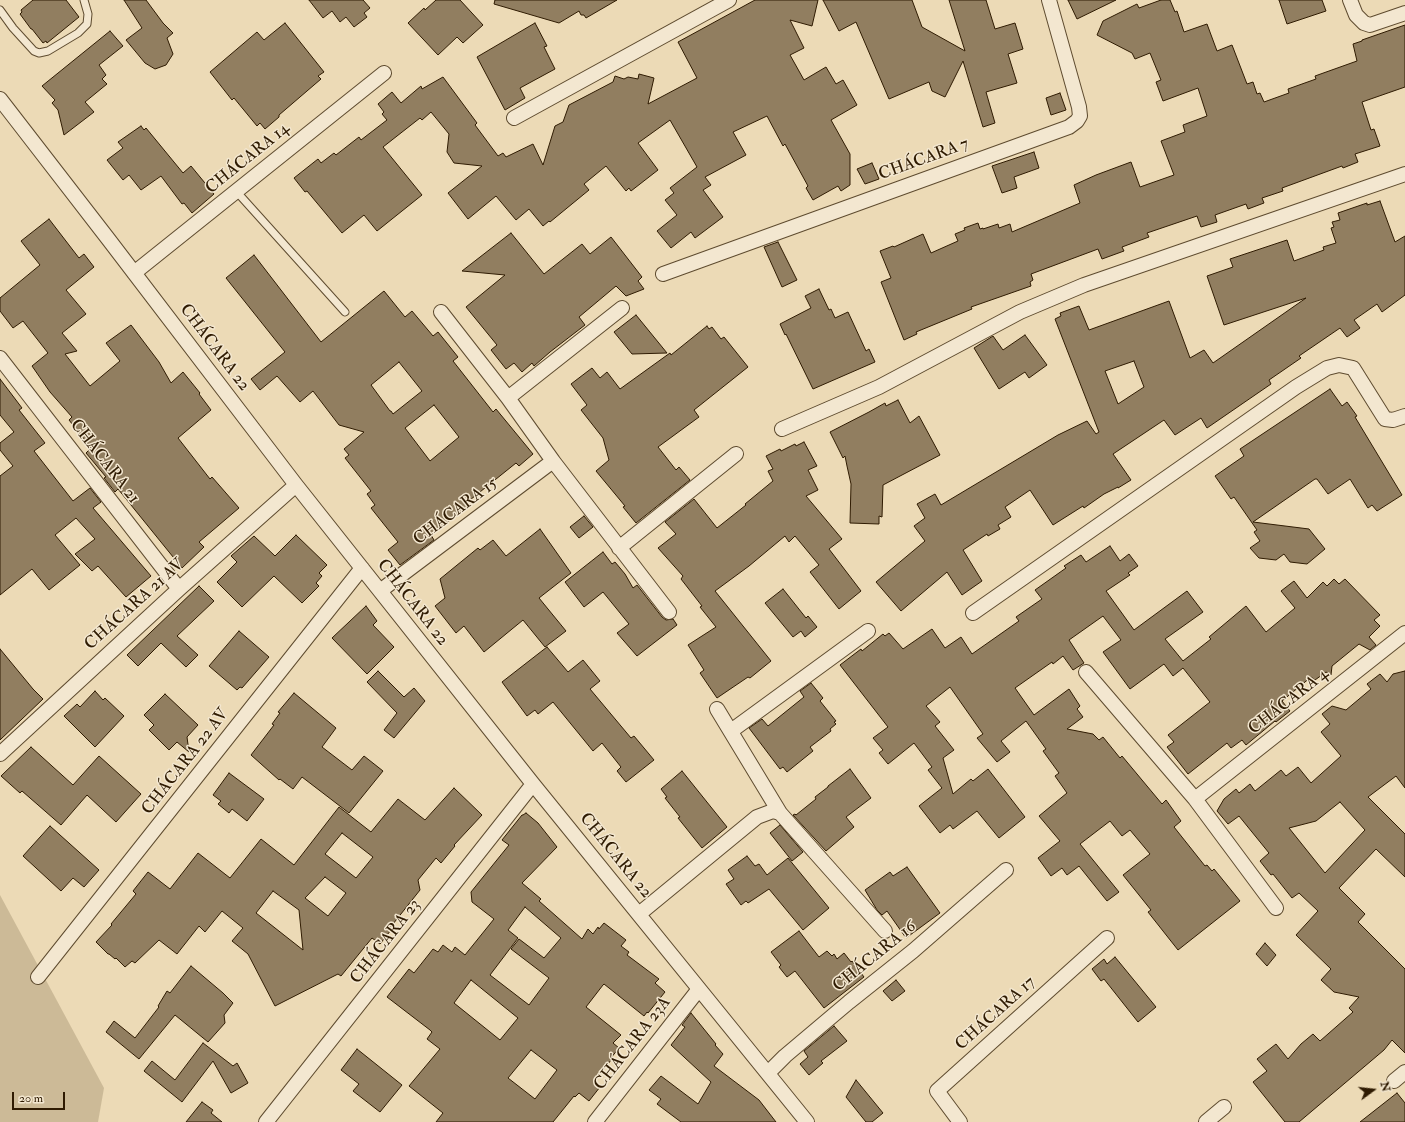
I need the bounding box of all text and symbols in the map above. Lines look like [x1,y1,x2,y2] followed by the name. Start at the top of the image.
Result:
[202,119,294,199] street label: CHÁCARA 14
[876,134,972,186] street label: CHÁCARA 7
[175,300,253,396] street label: CHÁCARA 22
[65,416,143,508] street label: CHÁCARA 21
[410,474,502,550] street label: CHÁCARA 15
[81,555,189,655] street label: CHÁCARA 21 AV
[372,556,452,650] street label: CHÁCARA 22
[1245,664,1333,740] street label: CHÁCARA 4
[138,705,234,819] street label: CHÁCARA 22 AV
[574,809,656,903] street label: CHÁCARA 22
[347,896,425,988] street label: CHÁCARA 23
[829,917,921,997] street label: CHÁCARA 16
[952,973,1040,1055] street label: CHÁCARA 17
[590,993,676,1095] street label: CHÁCARA 23A
[1353,1070,1393,1110] north arrow
[1378,1080,1393,1093] text: N
[14,1084,67,1110] scale bar
[19,1091,43,1106] text: 20 m

